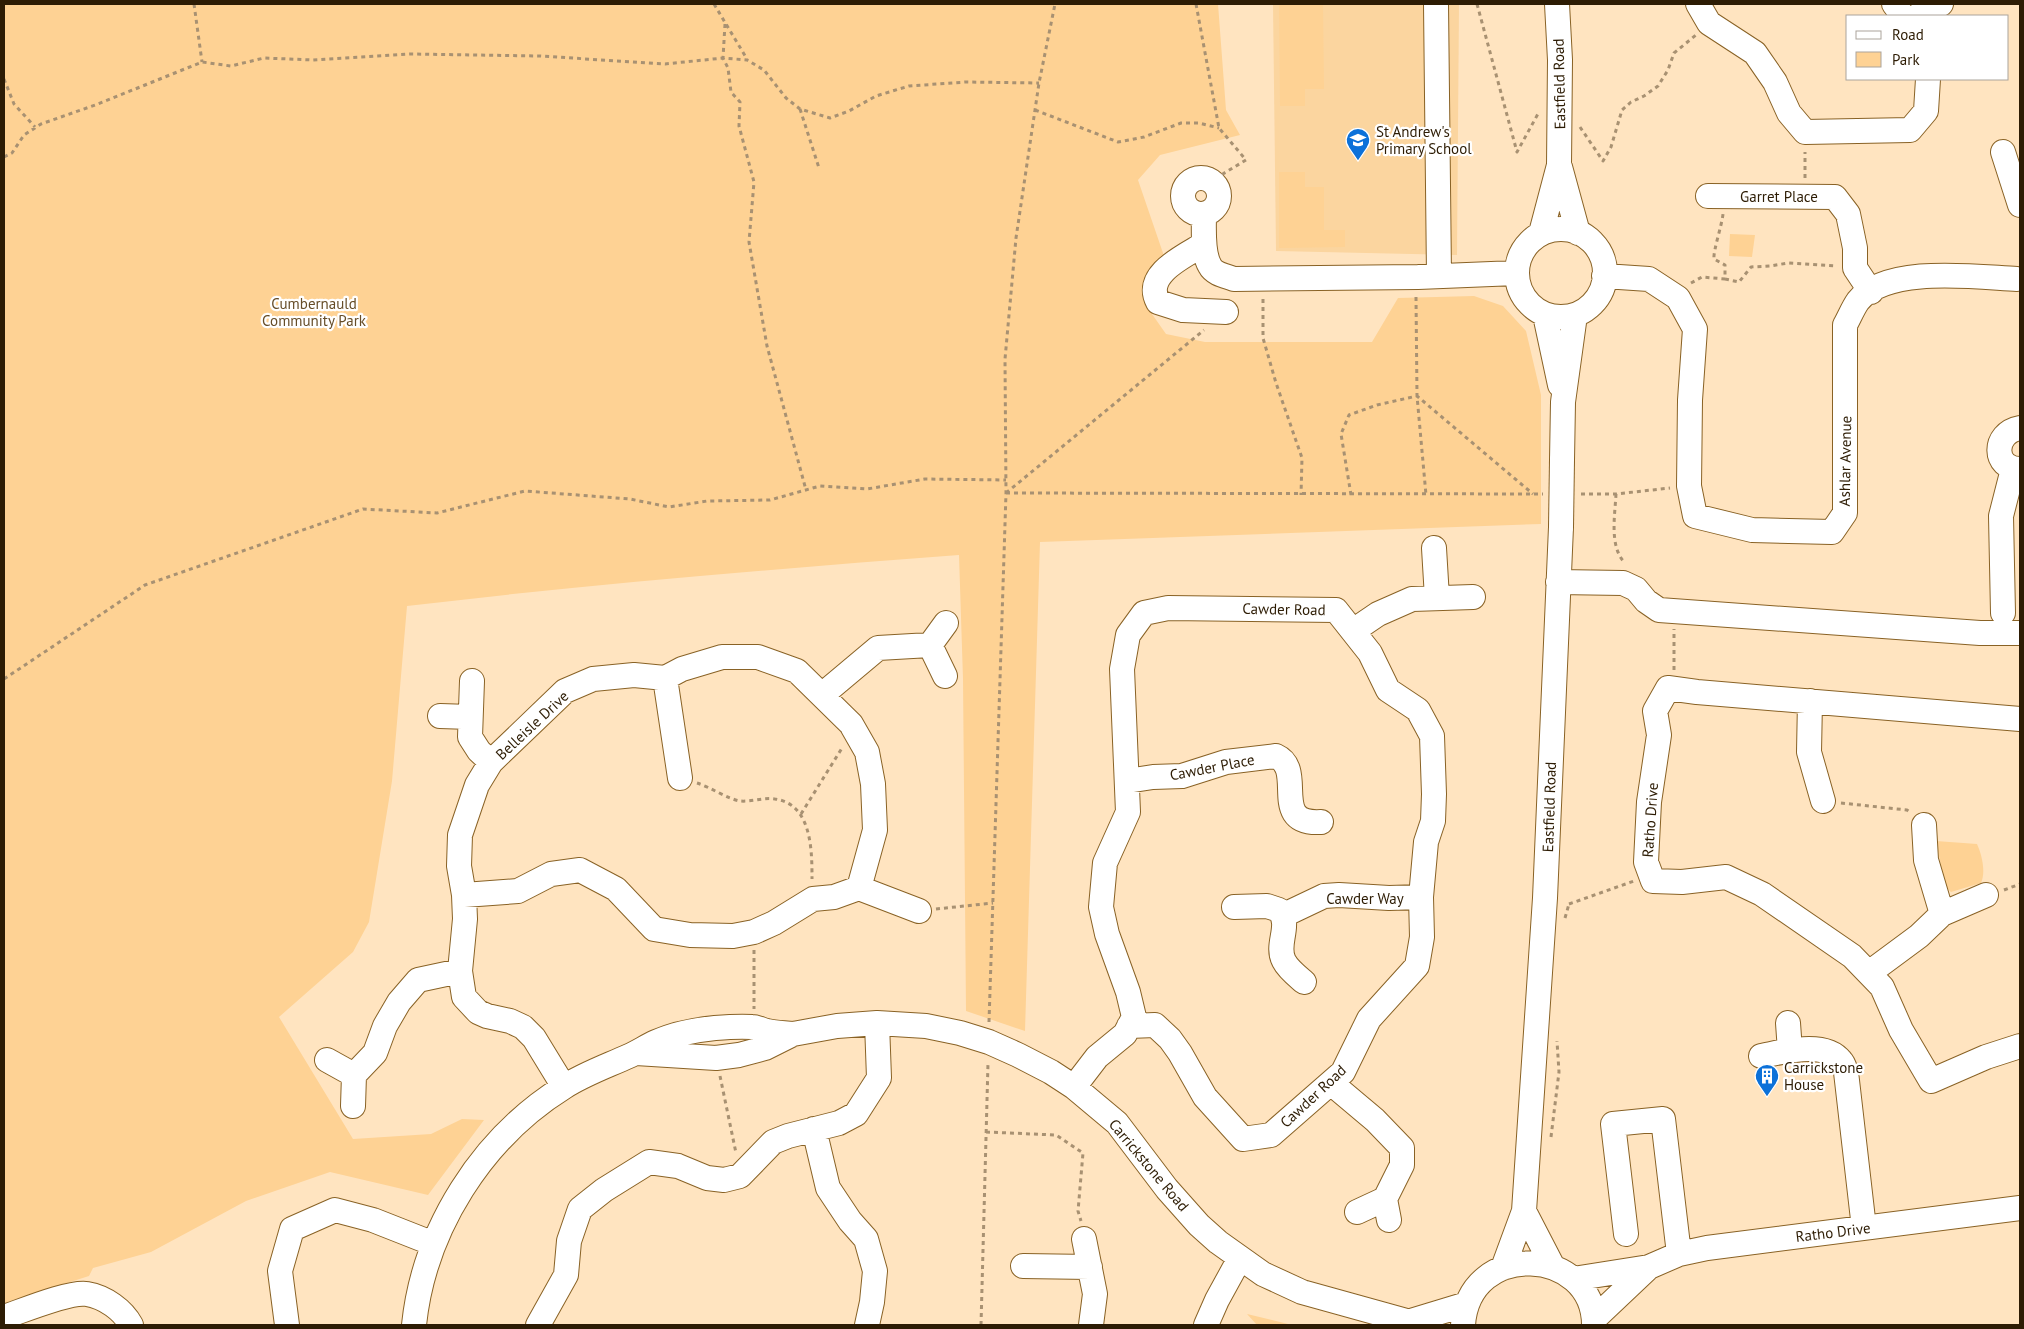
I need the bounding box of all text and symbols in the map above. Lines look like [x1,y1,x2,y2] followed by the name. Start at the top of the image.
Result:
[1846,15,2009,80] legend
[1892,25,1924,44] text: Road
[1549,38,1569,130] street label: Eastfield Road
[1892,50,1920,69] text: Park
[1376,122,1472,158] place label: St Andrew's Primary School
[1345,127,1371,161] school or university icon: St Andrew's Primary School
[1740,187,1818,206] street label: Garret Place
[262,294,367,330] park label: Cumbernauld Community Park
[1835,416,1855,506] street label: Ashlar Avenue
[1242,599,1326,619] street label: Cawder Road
[492,686,572,764] street label: Belleisle Drive
[1168,749,1256,785] street label: Cawder Place
[1538,761,1560,853] street label: Eastfield Road
[1638,782,1662,858] street label: Ratho Drive
[1326,889,1404,908] street label: Cawder Way
[1784,1058,1863,1094] place label: Carrickstone House
[1276,1061,1350,1131] street label: Cawder Road
[1754,1063,1780,1097] building icon: Carrickstone House
[1105,1115,1193,1215] street label: Carrickstone Road
[1795,1218,1871,1246] street label: Ratho Drive

